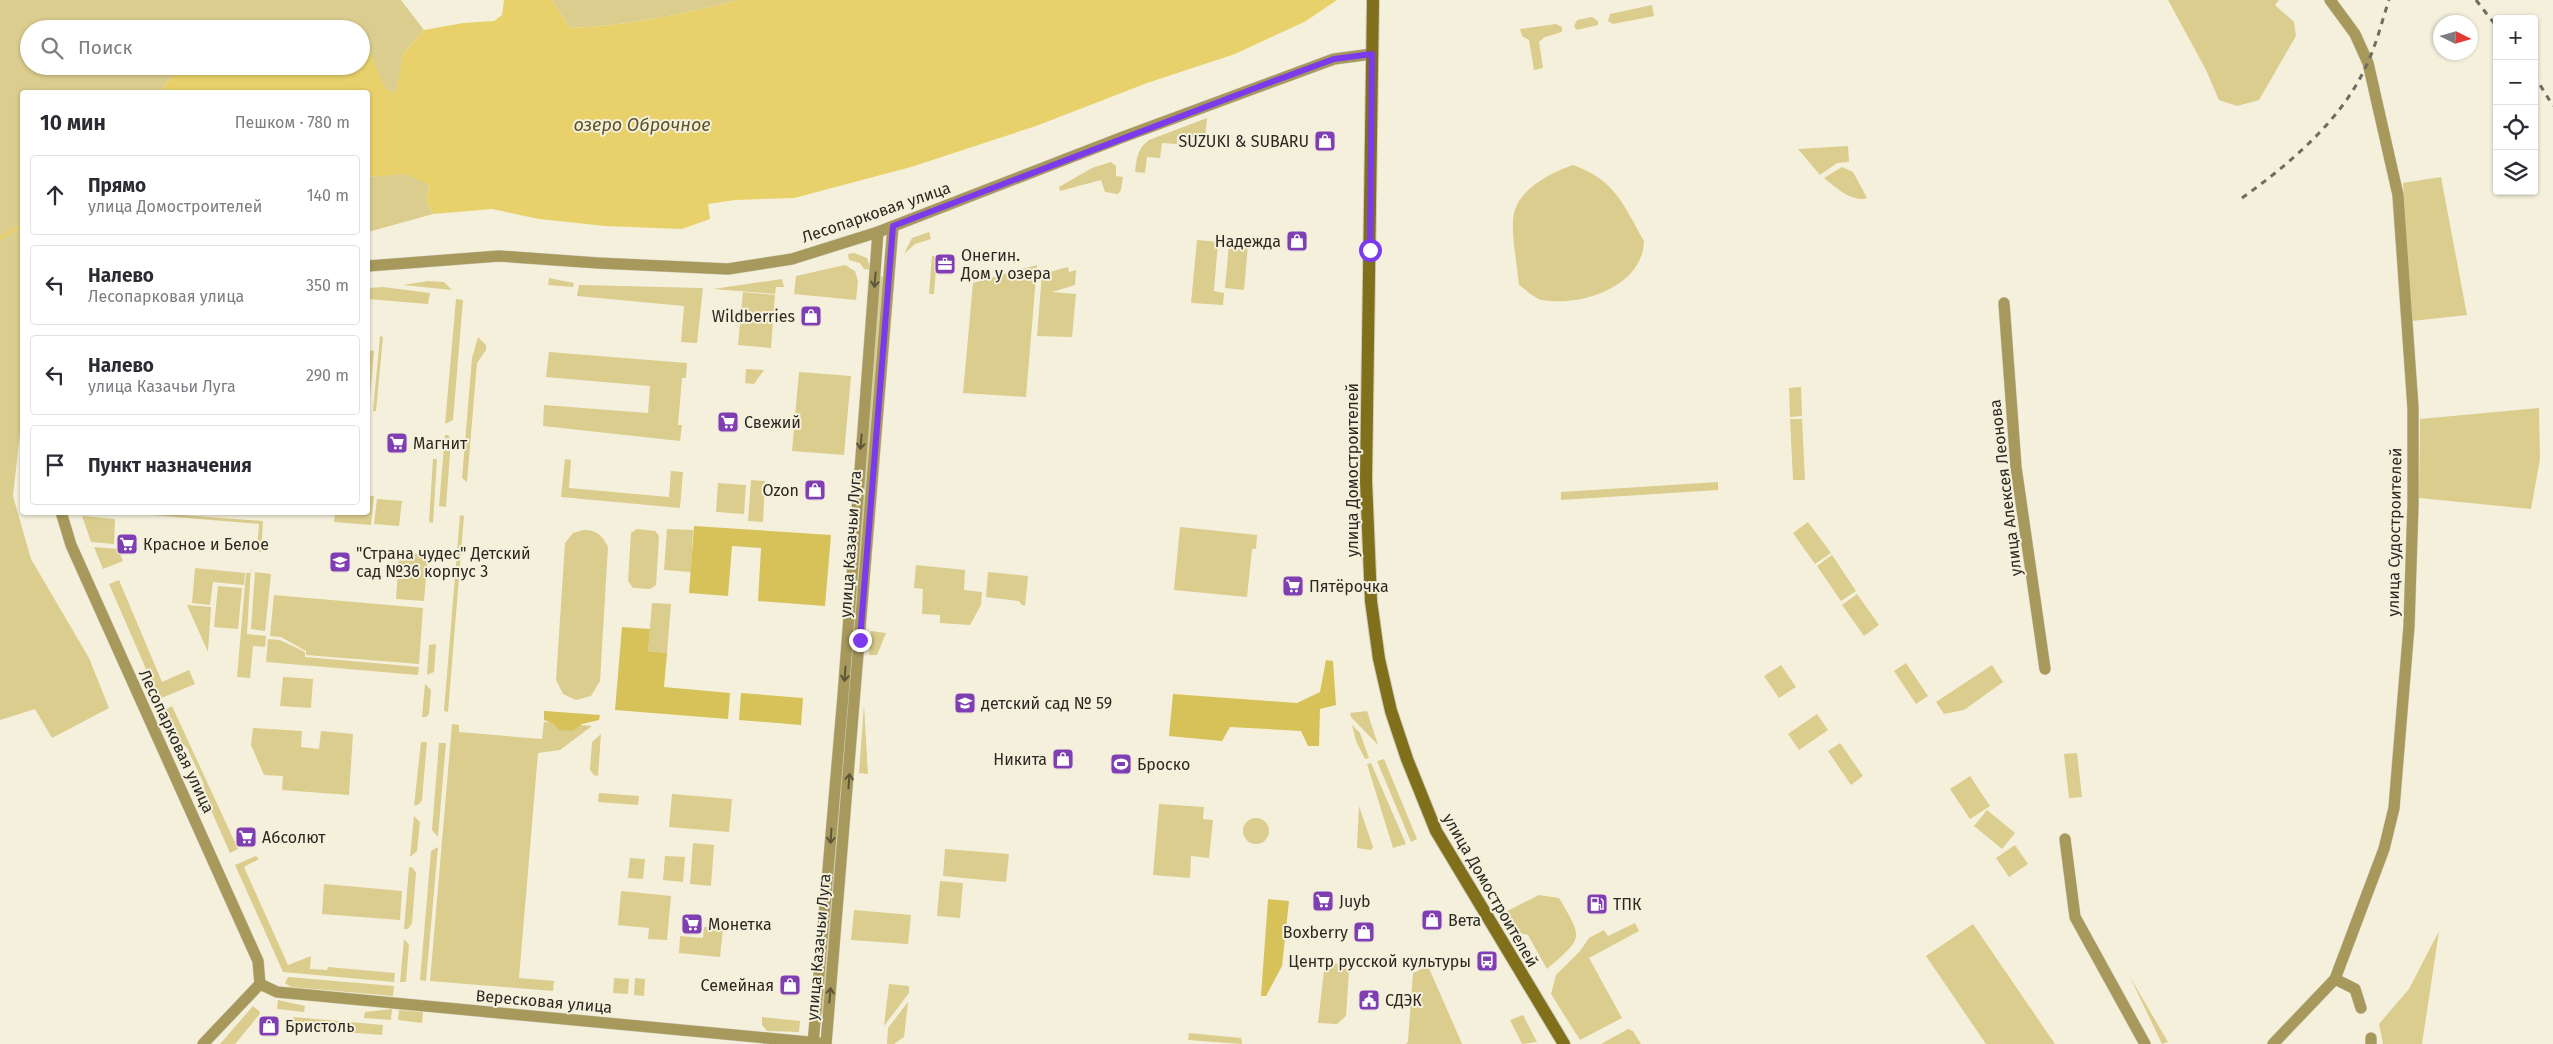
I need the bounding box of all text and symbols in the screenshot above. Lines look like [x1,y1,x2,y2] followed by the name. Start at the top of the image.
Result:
[2433,15,2478,60] north arrow
[2493,15,2538,195] map controls
[2493,15,2538,60] button: +
[20,20,370,75] search box
[38,34,66,62] icon: search
[78,36,132,59] text: Поиск
[2493,60,2538,105] button: −
[2493,105,2538,150] button: locate
[40,110,106,136] text: 10 мин
[235,113,350,132] text: Пешком · 780 m
[573,114,711,136] water label: озеро Оброчное
[1313,129,1337,153] shop icon: SUZUKI & SUBARU
[1178,132,1309,151] place label: SUZUKI & SUBARU
[2493,150,2538,195] button: layers
[88,174,146,197] text: Прямо
[799,178,953,247] street label: Лесопарковая улица
[41,181,69,209] icon: ahead
[307,186,349,205] text: 140 m
[88,197,262,216] text: улица Домостроителей
[1285,229,1309,253] shop icon: Надежда
[1215,232,1281,251] place label: Надежда
[1359,239,1382,262] route start
[960,246,1051,283] place label: Онегин. Дом у озера
[933,252,957,276] office icon: Онегин. Дом у озера
[88,264,154,287] text: Налево
[41,271,69,299] icon: left
[870,272,879,288] one-way arrow
[306,276,349,295] text: 350 m
[88,287,244,306] text: Лесопарковая улица
[799,304,823,328] shop icon: Wildberries
[712,307,795,326] place label: Wildberries
[88,354,154,377] text: Налево
[41,361,69,389] icon: left
[306,366,349,385] text: 290 m
[88,377,236,396] text: улица Казачьи Луга
[1343,383,1362,557] street label: улица Домостроителей
[1985,398,2026,577] street label: улица Алексея Леонова
[716,410,740,434] supermarket icon: Свежий
[744,413,801,432] place label: Свежий
[385,431,409,455] supermarket icon: Магнит
[413,434,468,453] place label: Магнит
[857,434,866,450] one-way arrow
[2384,447,2405,617] street label: улица Судостроителей
[41,451,69,479] icon: arrive
[88,454,252,477] text: Пункт назначения
[836,470,865,618] street label: улица Казачьи Луга
[803,478,827,502] shop icon: Ozon
[762,481,799,500] place label: Ozon
[115,532,139,556] supermarket icon: Красное и Белое
[143,535,269,554] place label: Красное и Белое
[356,544,531,581] place label: "Страна чудес" Детский сад №36 корпус 3
[328,550,352,574] school or university icon: "Страна чудес" Детский сад №36 корпус 3
[1281,574,1305,598] supermarket icon: Пятёрочка
[1309,577,1389,596] place label: Пятёрочка
[849,629,872,652] route end
[135,666,218,816] street label: Лесопарковая улица
[840,666,849,682] one-way arrow
[953,691,977,715] school or university icon: детский сад № 59
[981,694,1112,713] place label: детский сад № 59
[1051,747,1075,771] shop icon: Никита
[993,750,1047,769] place label: Никита
[1109,752,1133,776] sports icon: Броско
[1137,755,1190,774] place label: Броско
[844,773,853,789] one-way arrow
[1439,810,1542,970] street label: улица Домостроителей
[234,825,258,849] supermarket icon: Абсолют
[262,828,326,847] place label: Абсолют
[827,828,836,844] one-way arrow
[803,873,834,1021] street label: улица Казачьи Луга
[1311,889,1335,913] supermarket icon: Juyb
[1339,892,1371,911] place label: Juyb
[1585,892,1609,916] fuel station icon: ТПК
[1613,895,1642,914] place label: ТПК
[1420,908,1444,932] shop icon: Вета
[1448,911,1481,930] place label: Вета
[680,912,704,936] supermarket icon: Монетка
[708,915,772,934] place label: Монетка
[1352,920,1376,944] shop icon: Boxberry
[1283,923,1348,942] place label: Boxberry
[1475,949,1499,973] bus stop icon: Центр русской культуры
[1288,952,1471,971] place label: Центр русской культуры
[778,973,802,997] shop icon: Семейная
[701,976,774,995] place label: Семейная
[475,986,613,1017] street label: Вересковая улица
[826,987,835,1003] one-way arrow
[1357,988,1381,1012] public building icon: СДЭК
[1385,991,1422,1010] place label: СДЭК
[257,1014,281,1038] shop icon: Бристоль
[285,1017,355,1036] place label: Бристоль

